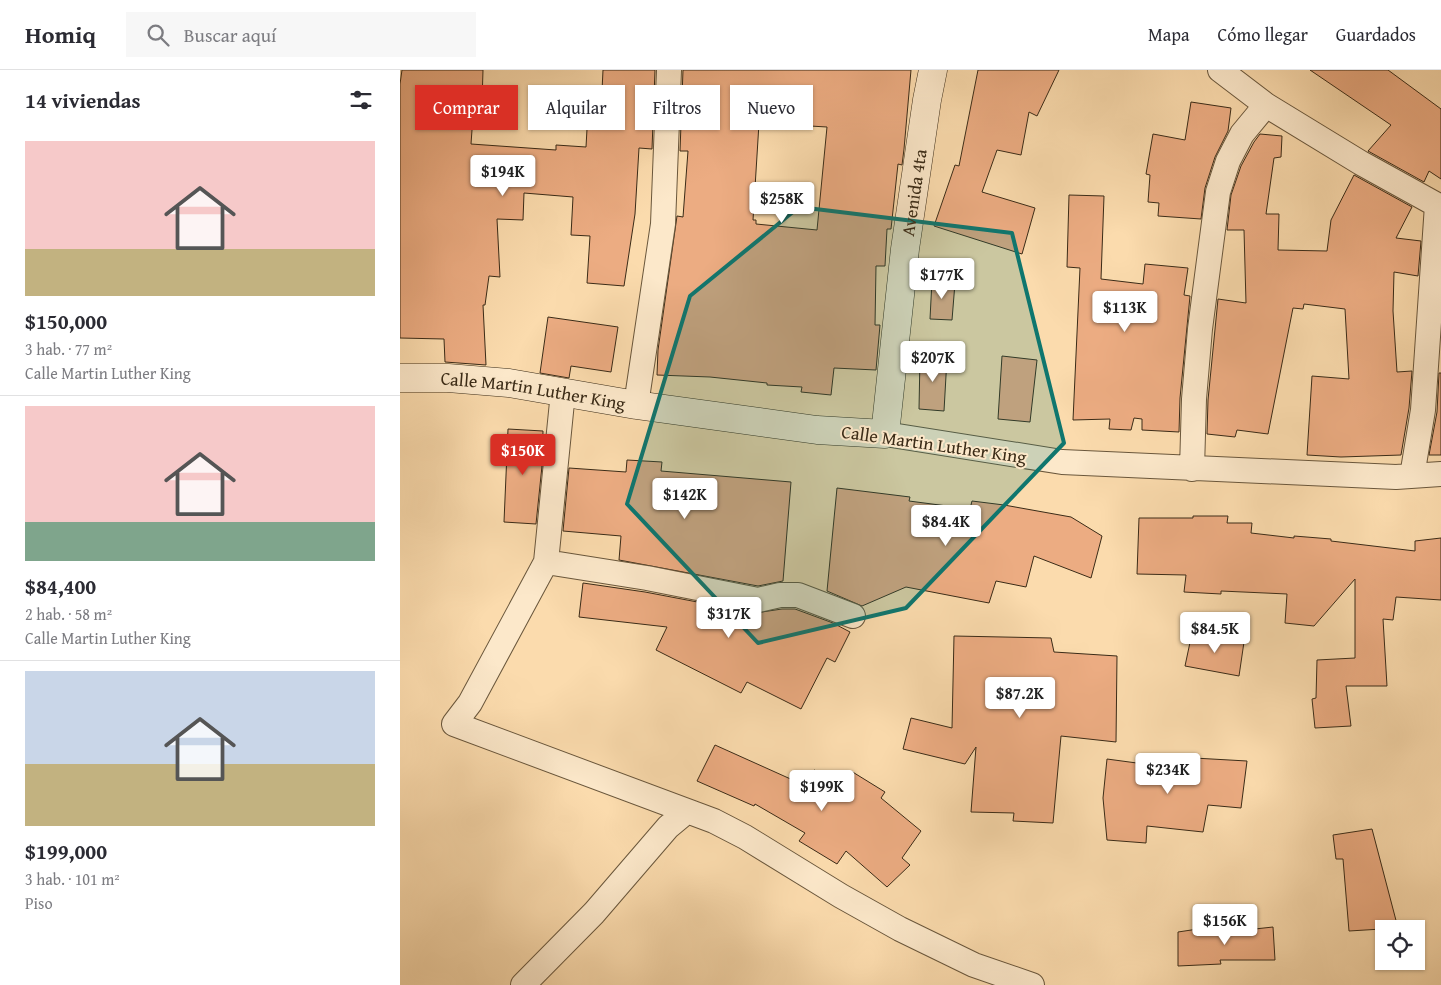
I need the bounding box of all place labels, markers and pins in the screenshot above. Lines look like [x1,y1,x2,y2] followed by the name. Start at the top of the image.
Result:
[468,154,538,197] pin: $194K
[747,182,817,224] pin: $258K
[907,258,977,300] pin: $177K
[1090,290,1160,333] pin: $113K
[898,340,968,383] pin: $207K
[488,434,558,476] pin: $150K
[650,478,720,520] pin: $142K
[905,504,987,547] pin: $84.4K
[694,596,764,639] pin: $317K
[1174,612,1256,654] pin: $84.5K
[979,676,1061,719] pin: $87.2K
[1133,752,1203,795] pin: $234K
[787,770,857,812] pin: $199K
[1190,904,1260,946] pin: $156K

